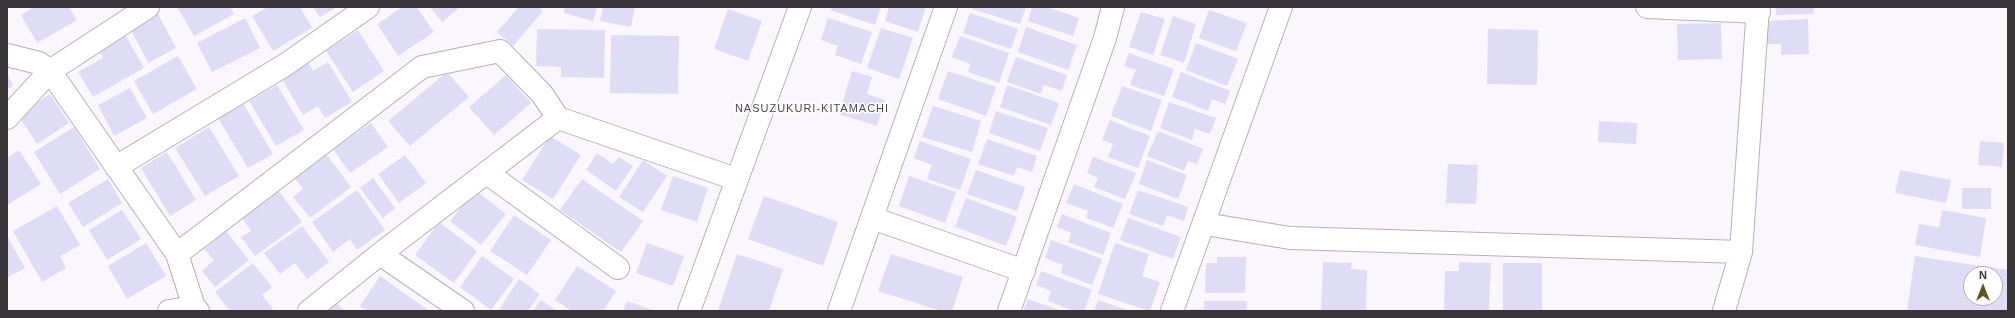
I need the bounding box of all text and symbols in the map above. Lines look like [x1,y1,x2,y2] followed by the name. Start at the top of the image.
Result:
[735,102,889,116] district label: NASUZUKURI-KITAMACHI
[1963,266,2003,306] north arrow
[1979,269,1987,281] text: N

